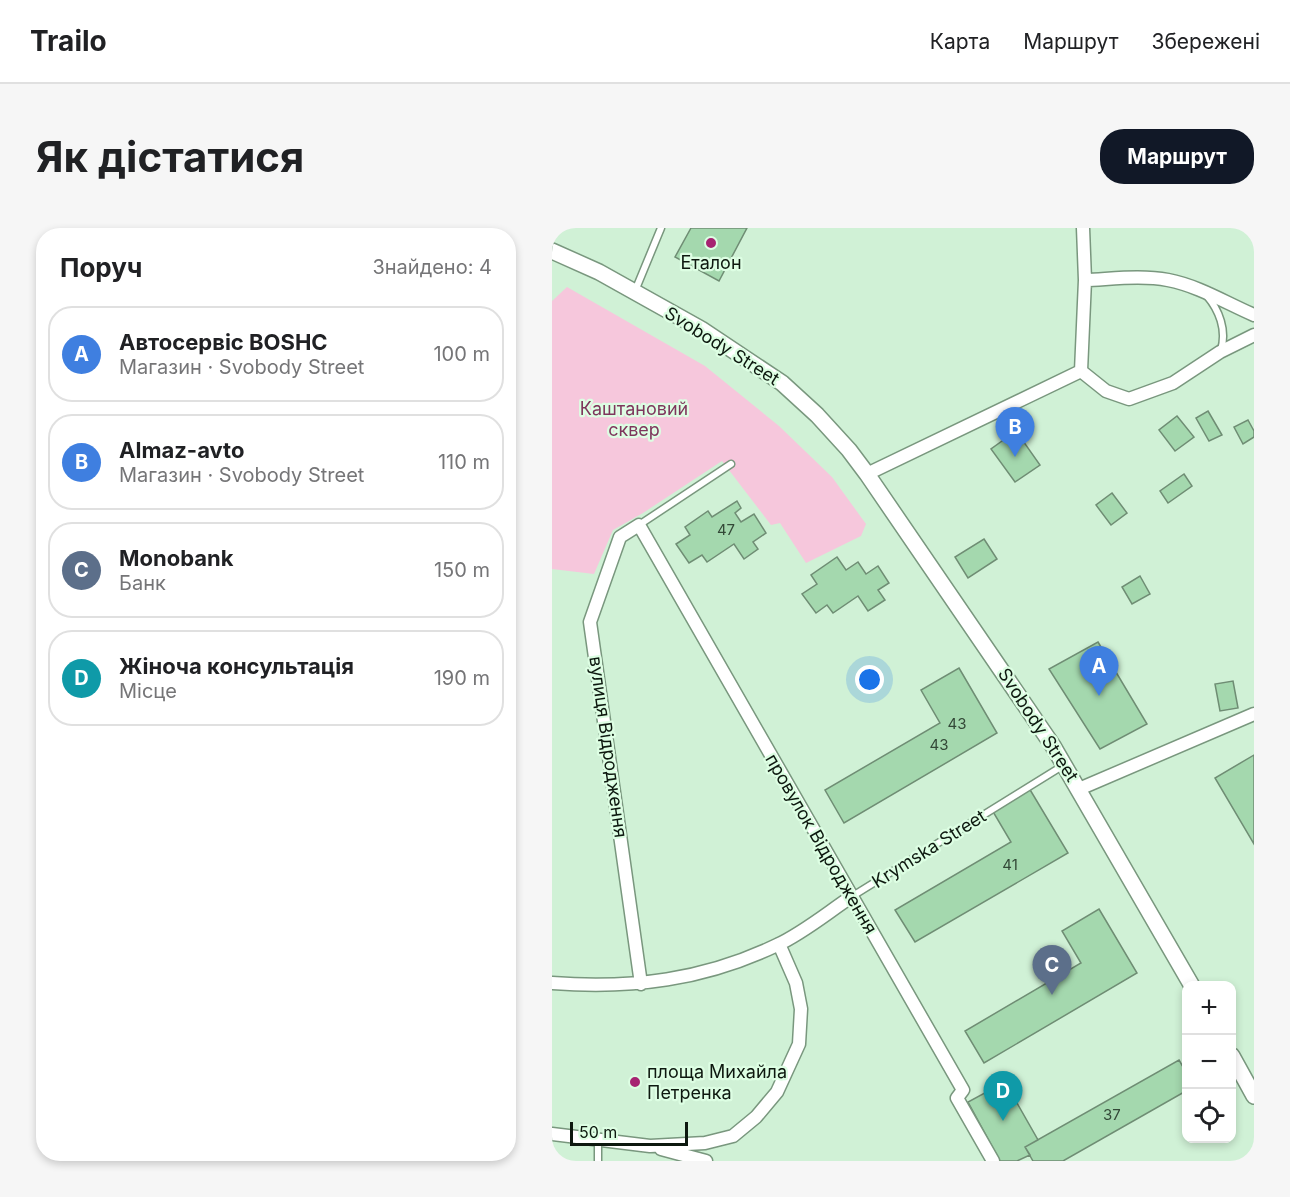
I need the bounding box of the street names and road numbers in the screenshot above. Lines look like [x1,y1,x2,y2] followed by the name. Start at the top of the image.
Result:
[661,302,783,389] street label: Svobody Street
[585,655,632,839] street label: вулиця Відродження
[994,664,1083,785] street label: Svobody Street
[761,750,882,937] street label: провулок Відродження
[868,805,990,892] street label: Krymska Street

